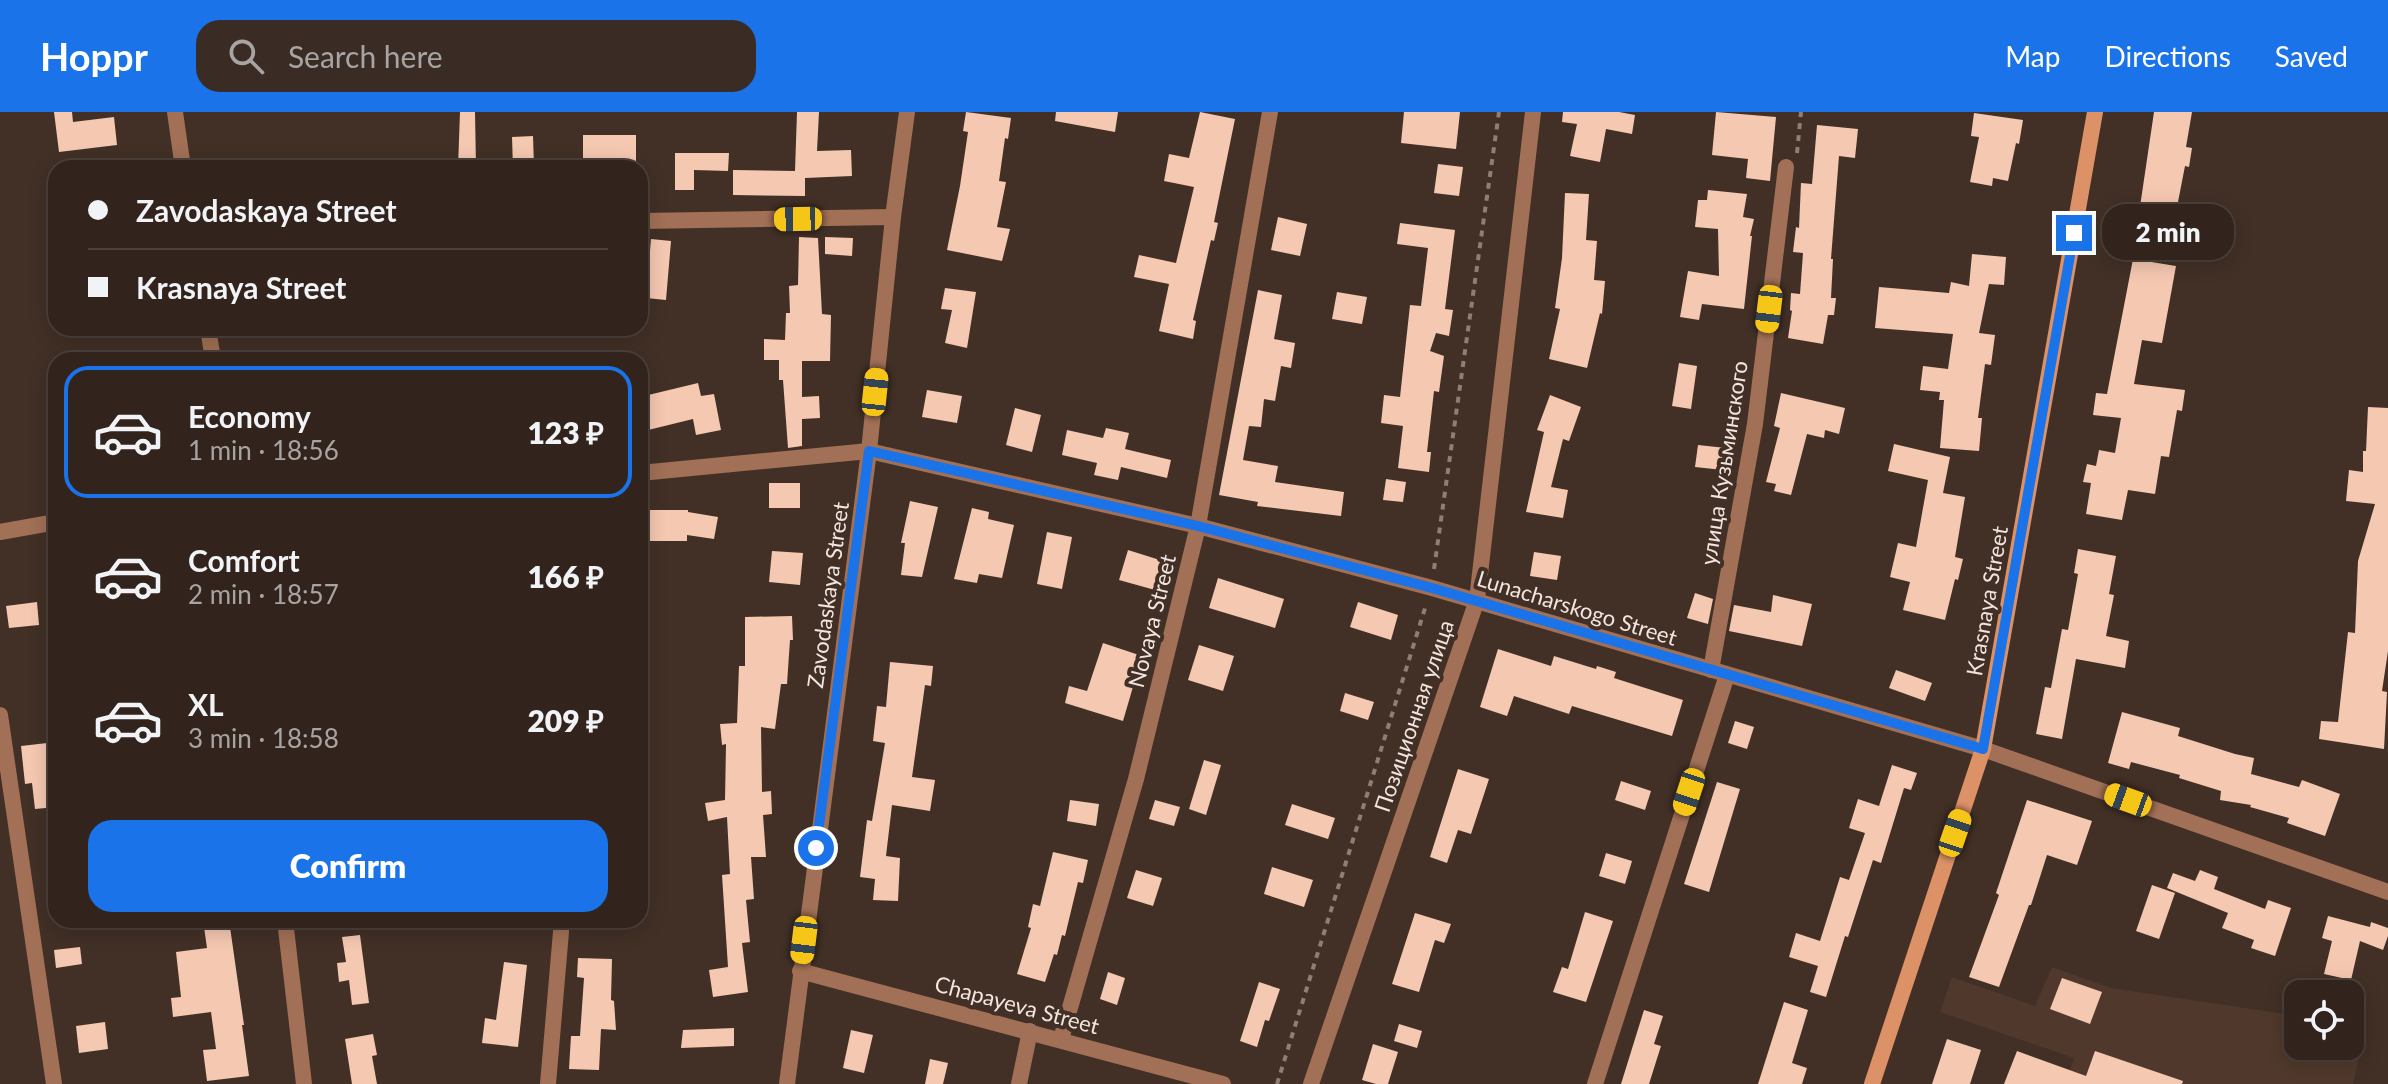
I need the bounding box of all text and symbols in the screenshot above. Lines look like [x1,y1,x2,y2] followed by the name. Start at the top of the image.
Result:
[196,20,756,92] search box
[40,33,148,79] text: Hoppr
[224,34,268,78] icon: search
[288,38,443,74] text: Search here
[2005,39,2060,73] text: Map
[2104,39,2231,73] text: Directions
[2275,39,2348,73] text: Saved
[136,192,397,228] text: Zavodaskaya Street
[2102,205,2234,261] callout: 2 min
[774,207,822,231] car
[2056,215,2092,251] route end
[2136,216,2200,248] text: 2 min
[136,269,346,305] text: Krasnaya Street
[1754,284,1784,334] car
[1694,359,1753,567] street label: улица Кузьминского
[861,367,889,417] car
[92,396,164,468] icon: car
[188,398,311,434] text: Economy
[527,414,604,450] text: 123 ₽
[188,434,339,466] text: 1 min · 18:56
[801,500,854,690] street label: Zavodaskaya Street
[1960,524,2013,678] street label: Krasnaya Street
[92,540,164,612] icon: car
[188,542,300,578] text: Comfort
[1122,552,1181,690] street label: Novaya Street
[527,558,604,594] text: 166 ₽
[1474,564,1680,651] street label: Lunacharskogo Street
[188,578,339,610] text: 2 min · 18:57
[1368,616,1459,815] street label: Позиционная улица
[92,684,164,756] icon: car
[188,686,224,722] text: XL
[527,702,604,738] text: 209 ₽
[188,722,339,754] text: 3 min · 18:58
[1670,765,1708,819] car
[2101,781,2155,819] car
[1936,806,1974,860] car
[88,820,608,912] button: Confirm
[798,830,834,866] route start
[789,915,819,965] car
[932,970,1102,1039] street label: Chapayeva Street
[2284,980,2364,1060] map controls
[2284,980,2364,1060] button: locate

